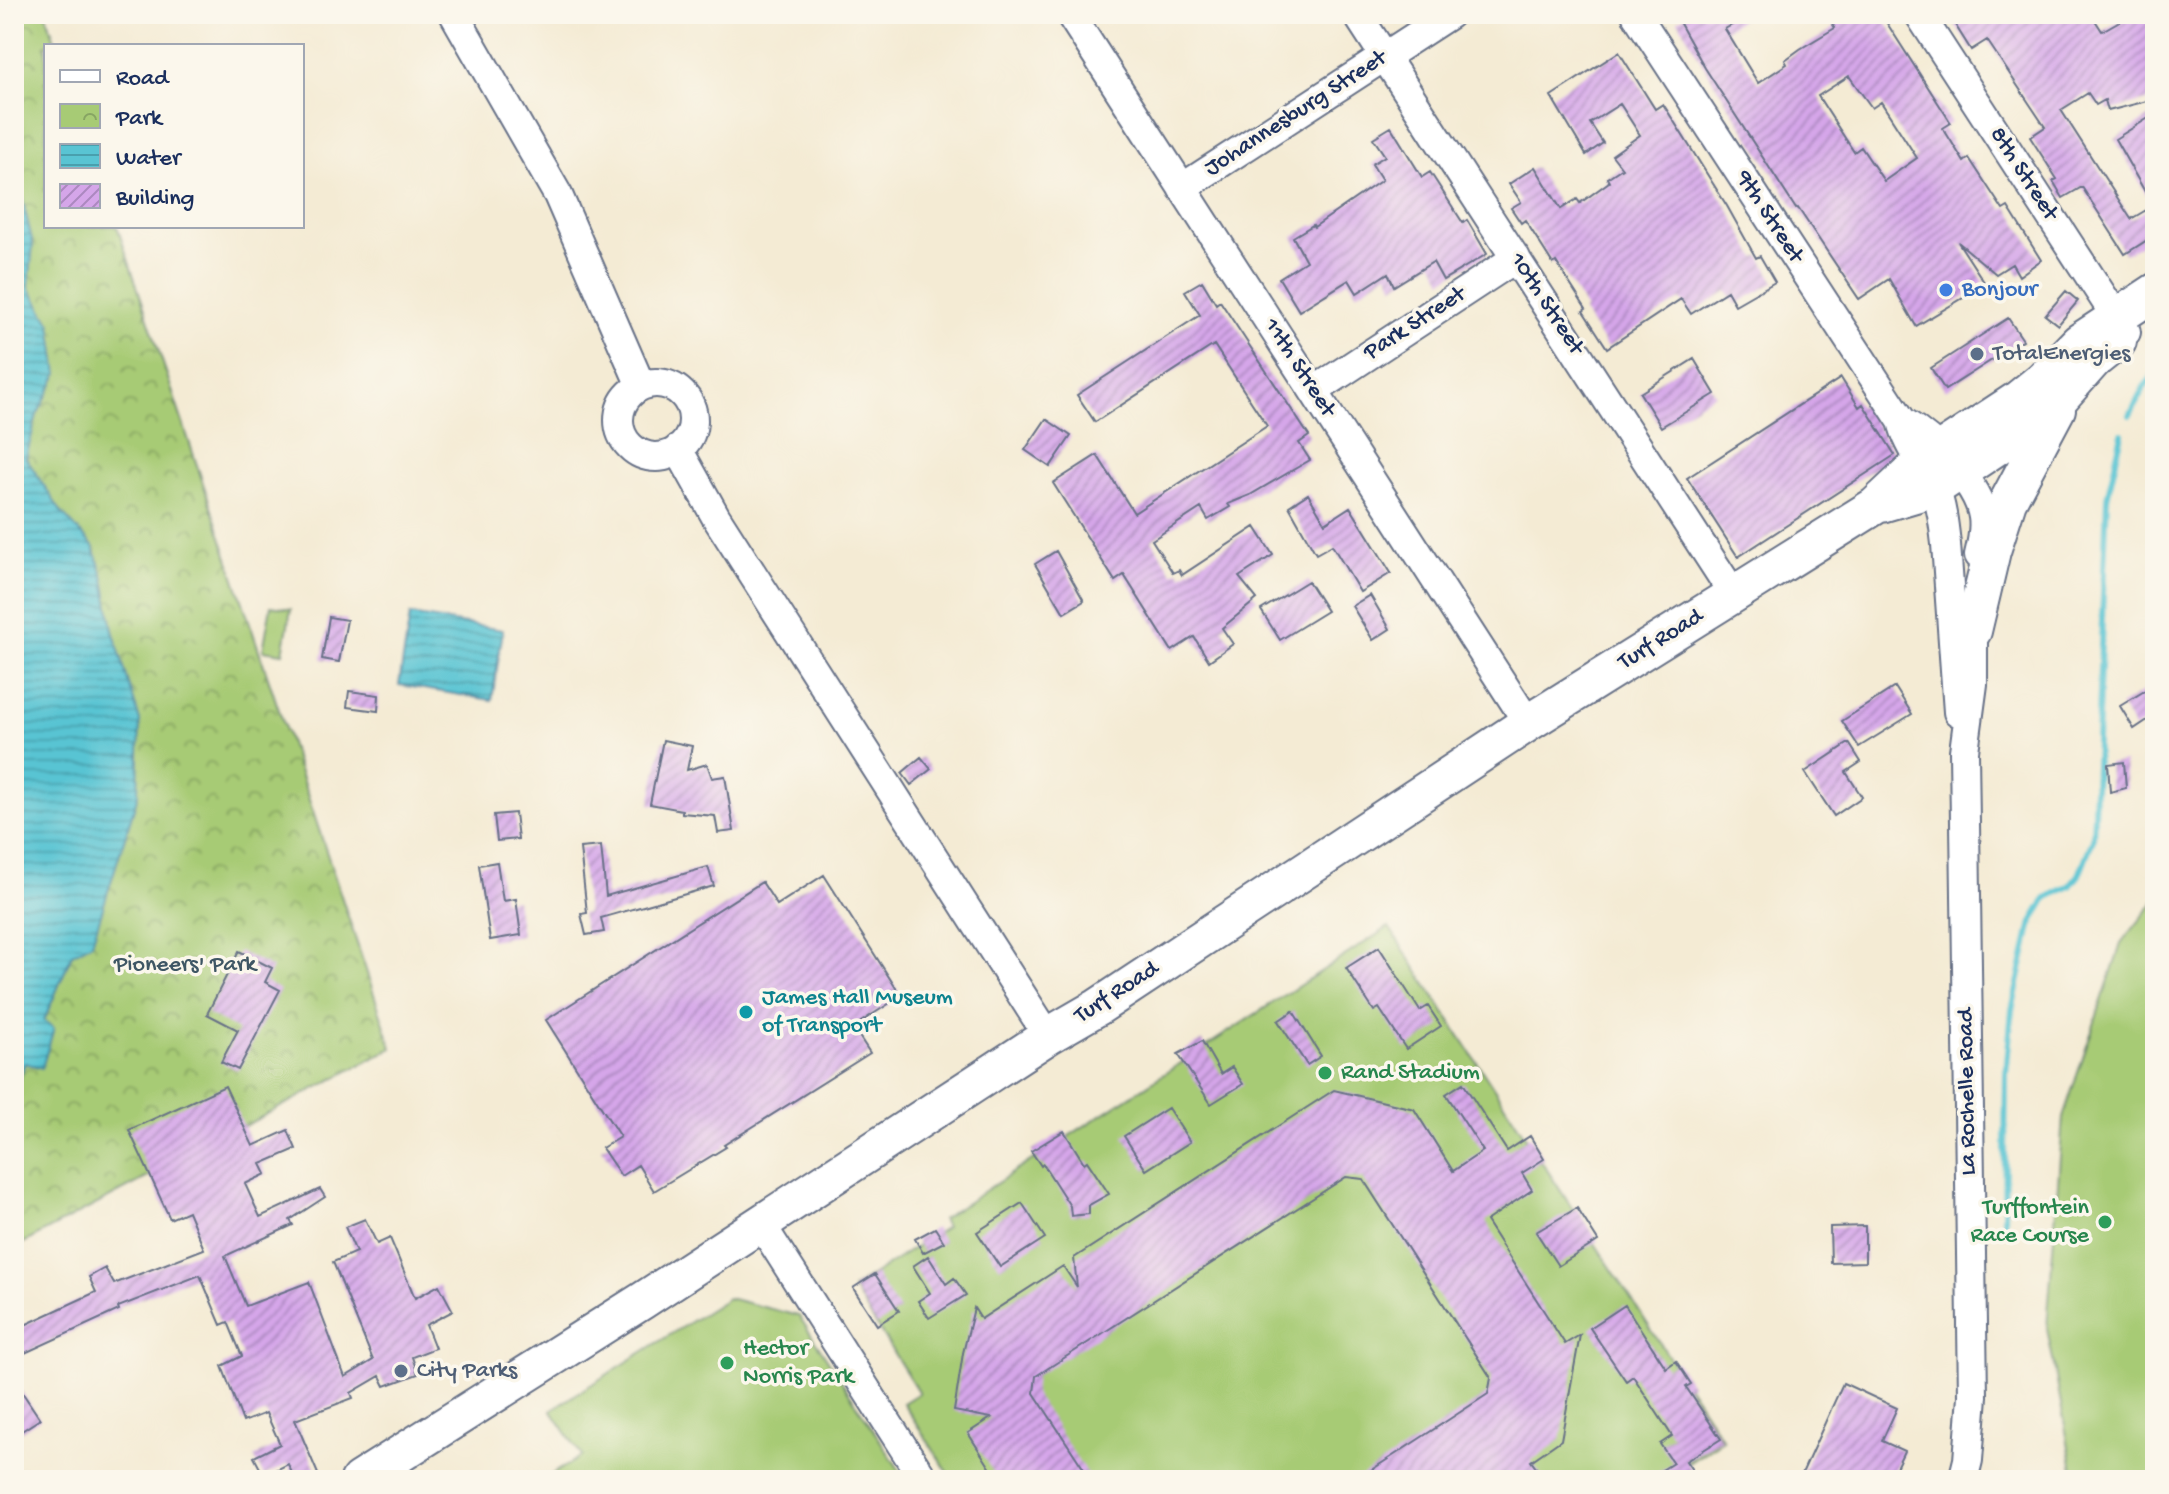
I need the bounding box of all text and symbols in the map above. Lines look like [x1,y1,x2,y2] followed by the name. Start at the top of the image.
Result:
[1200,43,1394,184] street label: Johannesburg Street
[44,44,304,228] legend
[116,65,170,94] text: Road
[115,105,164,134] text: Park
[1982,122,2065,228] street label: 8th Street
[116,145,183,174] text: Water
[1728,164,1811,271] street label: 9th Street
[115,185,194,214] text: Building
[1502,247,1591,362] street label: 10th Street
[1961,276,2040,305] place label: Bonjour
[1358,279,1473,368] street label: Park Street
[1937,281,1955,299] marker: Bonjour
[1256,312,1343,425] street label: 11th Street
[1991,340,2132,369] place label: TotalEnergies
[1968,345,1986,363] marker: TotalEnergies
[1612,602,1710,678] street label: Turf Road
[113,951,258,980] park label: Pioneers' Park
[1068,954,1166,1032] street label: Turf Road
[762,984,953,1041] place label: James Hall Museum of Transport
[737,1003,755,1021] marker: James Hall Museum of Transport
[1952,1006,1984,1176] street label: La Rochelle Road
[1341,1059,1480,1088] place label: Rand Stadium
[1316,1064,1334,1082] marker: Rand Stadium
[1970,1194,2090,1251] place label: Turffontein Race Course
[2096,1213,2114,1231] marker: Turffontein Race Course
[743,1335,856,1392] place label: Hector Norris Park
[718,1354,736,1372] marker: Hector Norris Park
[417,1357,518,1386] place label: City Parks
[392,1362,410,1380] marker: City Parks

